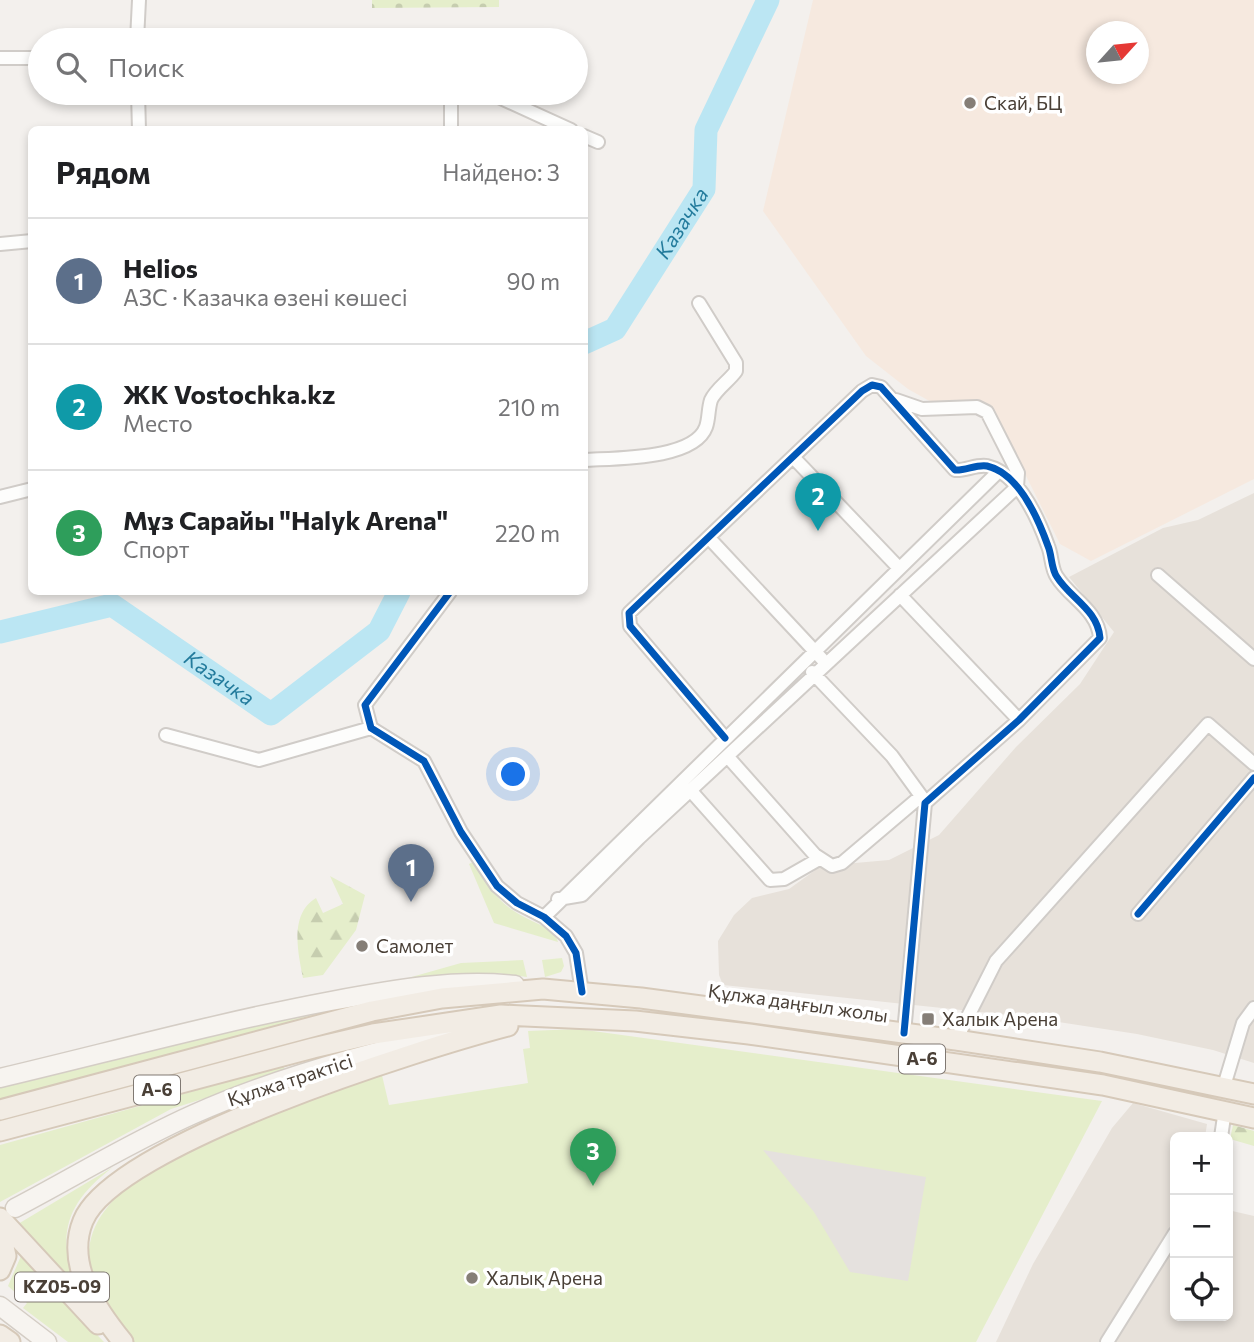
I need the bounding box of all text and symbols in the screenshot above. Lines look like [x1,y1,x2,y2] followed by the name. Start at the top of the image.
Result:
[1086,21,1149,84] north arrow
[28,28,588,105] search box
[52,48,90,86] icon: search
[108,51,185,82] text: Поиск
[984,91,1063,114] place label: Скай, БЦ
[962,95,978,111] marker: Скай, БЦ
[56,153,150,190] text: Рядом
[442,158,560,186] text: Найдено: 3
[649,182,713,263] water label: Казачка
[123,252,198,283] text: Helios
[74,267,84,295] text: 1
[507,267,560,295] text: 90 m
[123,283,408,311] text: АЗС · Казачка өзені көшесі
[123,378,336,409] text: ЖК Vostochka.kz
[72,393,86,421] text: 2
[498,393,560,421] text: 210 m
[123,409,193,437] text: Место
[795,473,841,531] pin: 2
[123,504,448,535] text: Мұз Сарайы "Halyk Arena"
[72,519,86,547] text: 3
[495,519,560,547] text: 220 m
[123,535,190,563] text: Спорт
[180,644,260,710] water label: Казачка
[496,757,530,791] your location
[388,844,434,902] pin: 1
[376,934,454,957] place label: Самолет
[354,938,370,954] marker: Самолет
[707,978,890,1027] street label: Құлжа даңғыл жолы
[942,1007,1058,1030] place label: Халык Арена
[920,1011,936,1027] marker: Халык Арена
[899,1044,945,1074] road number: A-6
[224,1048,355,1111] street label: Құлжа трактісі
[134,1076,180,1105] road number: A-6
[570,1128,616,1186] pin: 3
[1170,1132,1233,1321] map controls
[1170,1132,1233,1195] button: +
[1170,1195,1233,1258] button: −
[1170,1258,1233,1321] button: locate
[486,1266,603,1289] place label: Халық Арена
[464,1270,480,1286] marker: Халық Арена
[15,1272,109,1302] road number: KZ05-09

